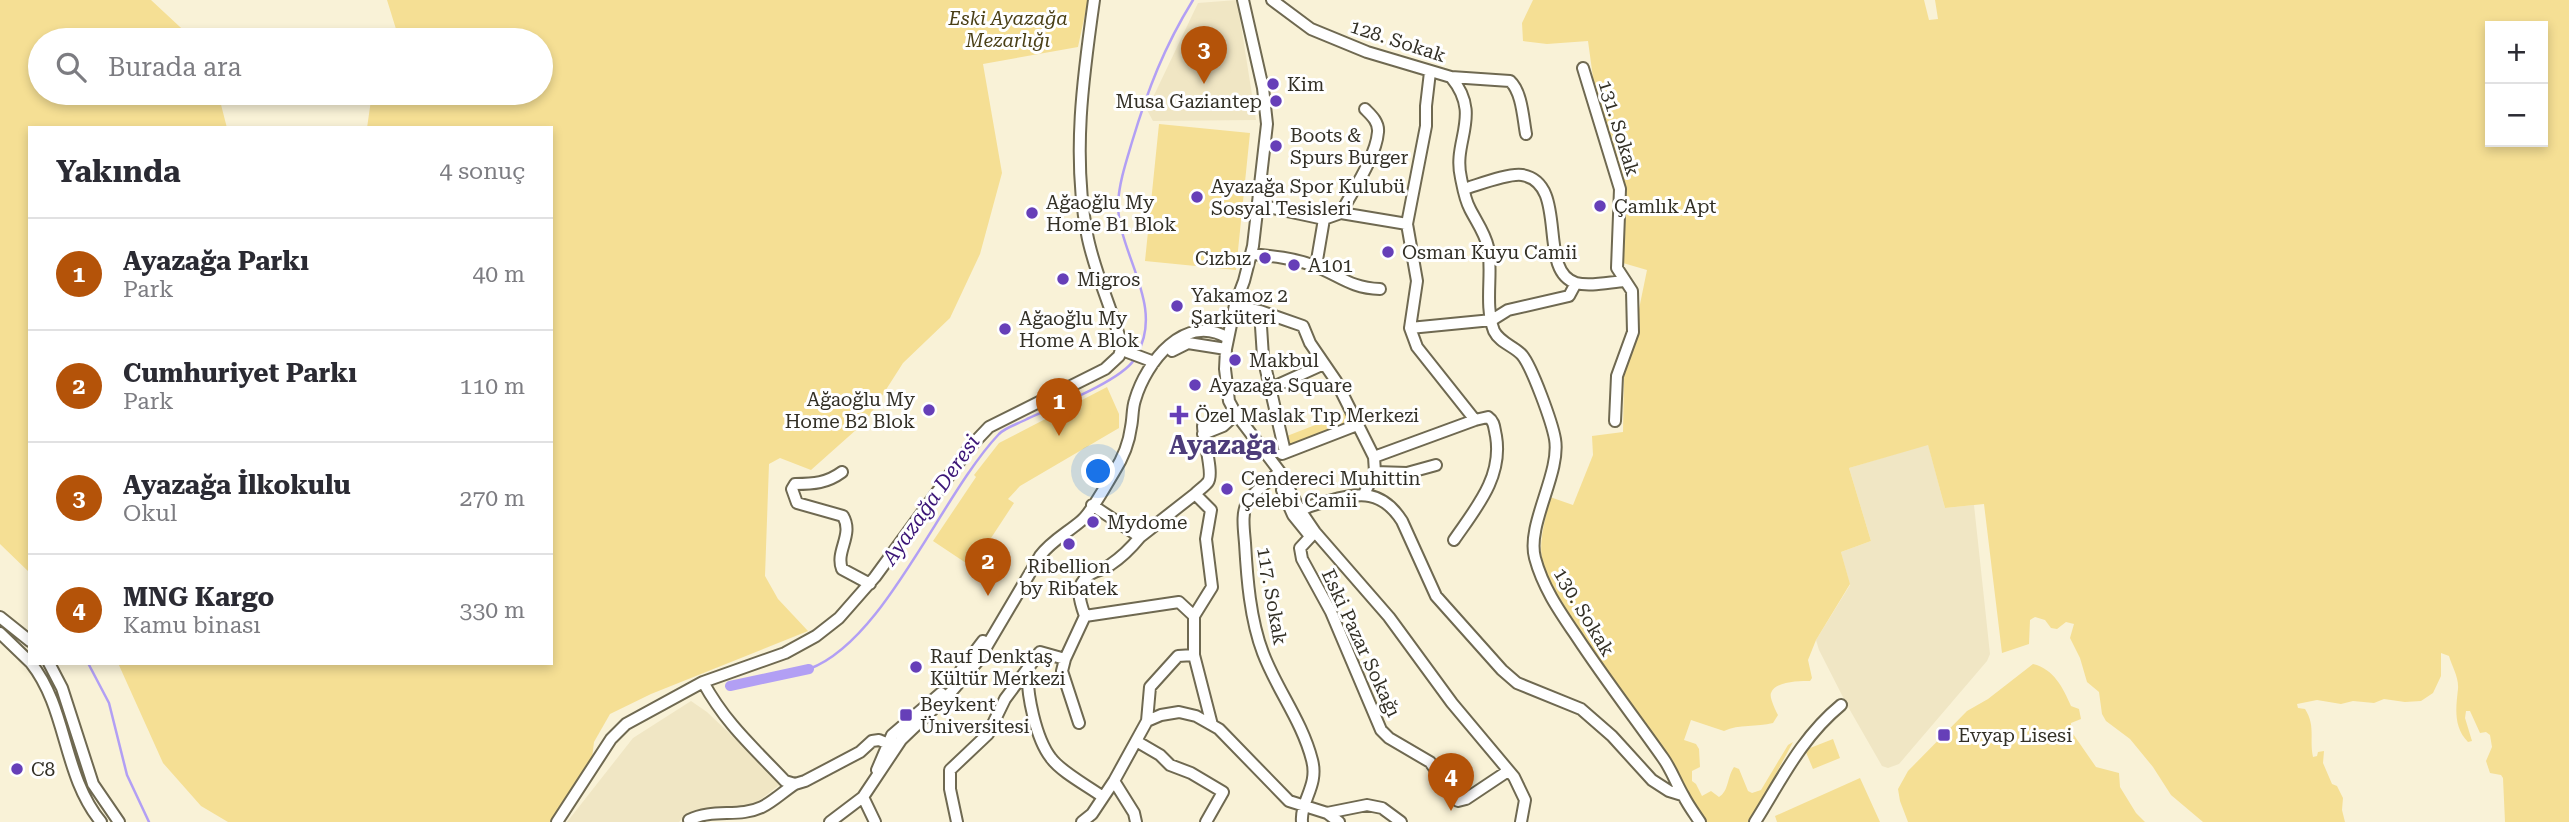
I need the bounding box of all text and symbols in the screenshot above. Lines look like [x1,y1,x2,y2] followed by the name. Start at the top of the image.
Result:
[947,7,1068,52] park label: Eski Ayazağa Mezarlığı
[1347,15,1449,67] street label: 128. Sokak
[2485,21,2548,147] map controls
[2485,21,2548,84] button: +
[1181,26,1227,84] pin: 3
[28,28,553,105] search box
[52,48,90,86] icon: search
[108,52,242,82] text: Burada ara
[1287,73,1324,96] place label: Kim
[1265,76,1281,92] marker: Kim
[1594,77,1644,179] street label: 131. Sokak
[2485,84,2548,147] button: −
[1115,90,1262,113] place label: Musa Gaziantep
[1268,93,1284,109] marker: Musa Gaziantep
[1290,124,1408,169] place label: Boots & Spurs Burger
[1268,138,1284,154] marker: Boots & Spurs Burger
[56,154,181,189] text: Yakında
[440,158,525,185] text: 4 sonuç
[1211,175,1405,220] place label: Ayazağa Spor Kulubü Sosyal Tesisleri
[1189,189,1205,205] marker: Ayazağa Spor Kulubü Sosyal Tesisleri
[1046,191,1176,236] place label: Ağaoğlu My Home B1 Blok
[1614,195,1716,218] place label: Çamlık Apt
[1592,198,1608,214] marker: Çamlık Apt
[1024,205,1040,221] marker: Ağaoğlu My Home B1 Blok
[1402,241,1577,264] place label: Osman Kuyu Camii
[1380,244,1396,260] marker: Osman Kuyu Camii
[123,246,309,276] text: Ayazağa Parkı
[1195,247,1251,270] place label: Cızbız
[1257,250,1273,266] marker: Cızbız
[1308,254,1353,277] place label: A101
[1286,257,1302,273] marker: A101
[73,261,85,288] text: 1
[472,261,525,288] text: 40 m
[1077,268,1140,291] place label: Migros
[1055,271,1071,287] marker: Migros
[123,276,174,303] text: Park
[1191,284,1288,329] place label: Yakamoz 2 Şarküteri
[1169,298,1185,314] marker: Yakamoz 2 Şarküteri
[1019,307,1139,352] place label: Ağaoğlu My Home A Blok
[997,321,1013,337] marker: Ağaoğlu My Home A Blok
[1249,349,1319,372] place label: Makbul
[1227,352,1243,368] marker: Makbul
[123,358,357,388] text: Cumhuriyet Parkı
[73,373,85,400] text: 2
[460,373,525,400] text: 110 m
[1209,374,1352,397] place label: Ayazağa Square
[1187,377,1203,393] marker: Ayazağa Square
[1036,378,1082,436] pin: 1
[123,388,174,415] text: Park
[785,388,916,433] place label: Ağaoğlu My Home B2 Blok
[921,402,937,418] marker: Ağaoğlu My Home B2 Blok
[1195,404,1419,427] place label: Özel Maslak Tıp Merkezi
[1169,405,1189,425] marker: Özel Maslak Tıp Merkezi
[1169,430,1277,460] district label: Ayazağa
[876,431,985,571] water label: Ayazağa Deresi
[1081,454,1115,488] your location
[1241,467,1421,512] place label: Cendereci Muhittin Çelebi Camii
[123,470,351,500] text: Ayazağa İlkokulu
[1219,481,1235,497] marker: Cendereci Muhittin Çelebi Camii
[73,485,85,512] text: 3
[460,485,525,512] text: 270 m
[123,500,177,527] text: Okul
[1107,511,1187,534] place label: Mydome
[1085,514,1101,530] marker: Mydome
[1061,536,1077,552] marker: Ribellion by Ribatek
[965,538,1011,596] pin: 2
[1252,545,1292,647] street label: 117. Sokak
[1020,555,1118,600] place label: Ribellion by Ribatek
[1549,564,1619,660] street label: 130. Sokak
[1317,565,1405,721] street label: Eski Pazar Sokağı
[123,582,274,612] text: MNG Kargo
[73,597,85,624] text: 4
[460,597,525,624] text: 330 m
[123,612,261,639] text: Kamu binası
[930,645,1066,690] place label: Rauf Denktaş Kültür Merkezi
[908,659,924,675] marker: Rauf Denktaş Kültür Merkezi
[920,693,1030,738] place label: Beykent Üniversitesi
[898,707,914,723] marker: Beykent Üniversitesi
[1958,724,2072,747] place label: Evyap Lisesi
[1936,727,1952,743] marker: Evyap Lisesi
[1428,753,1474,811] pin: 4
[31,758,55,781] place label: C8
[9,761,25,777] marker: C8

